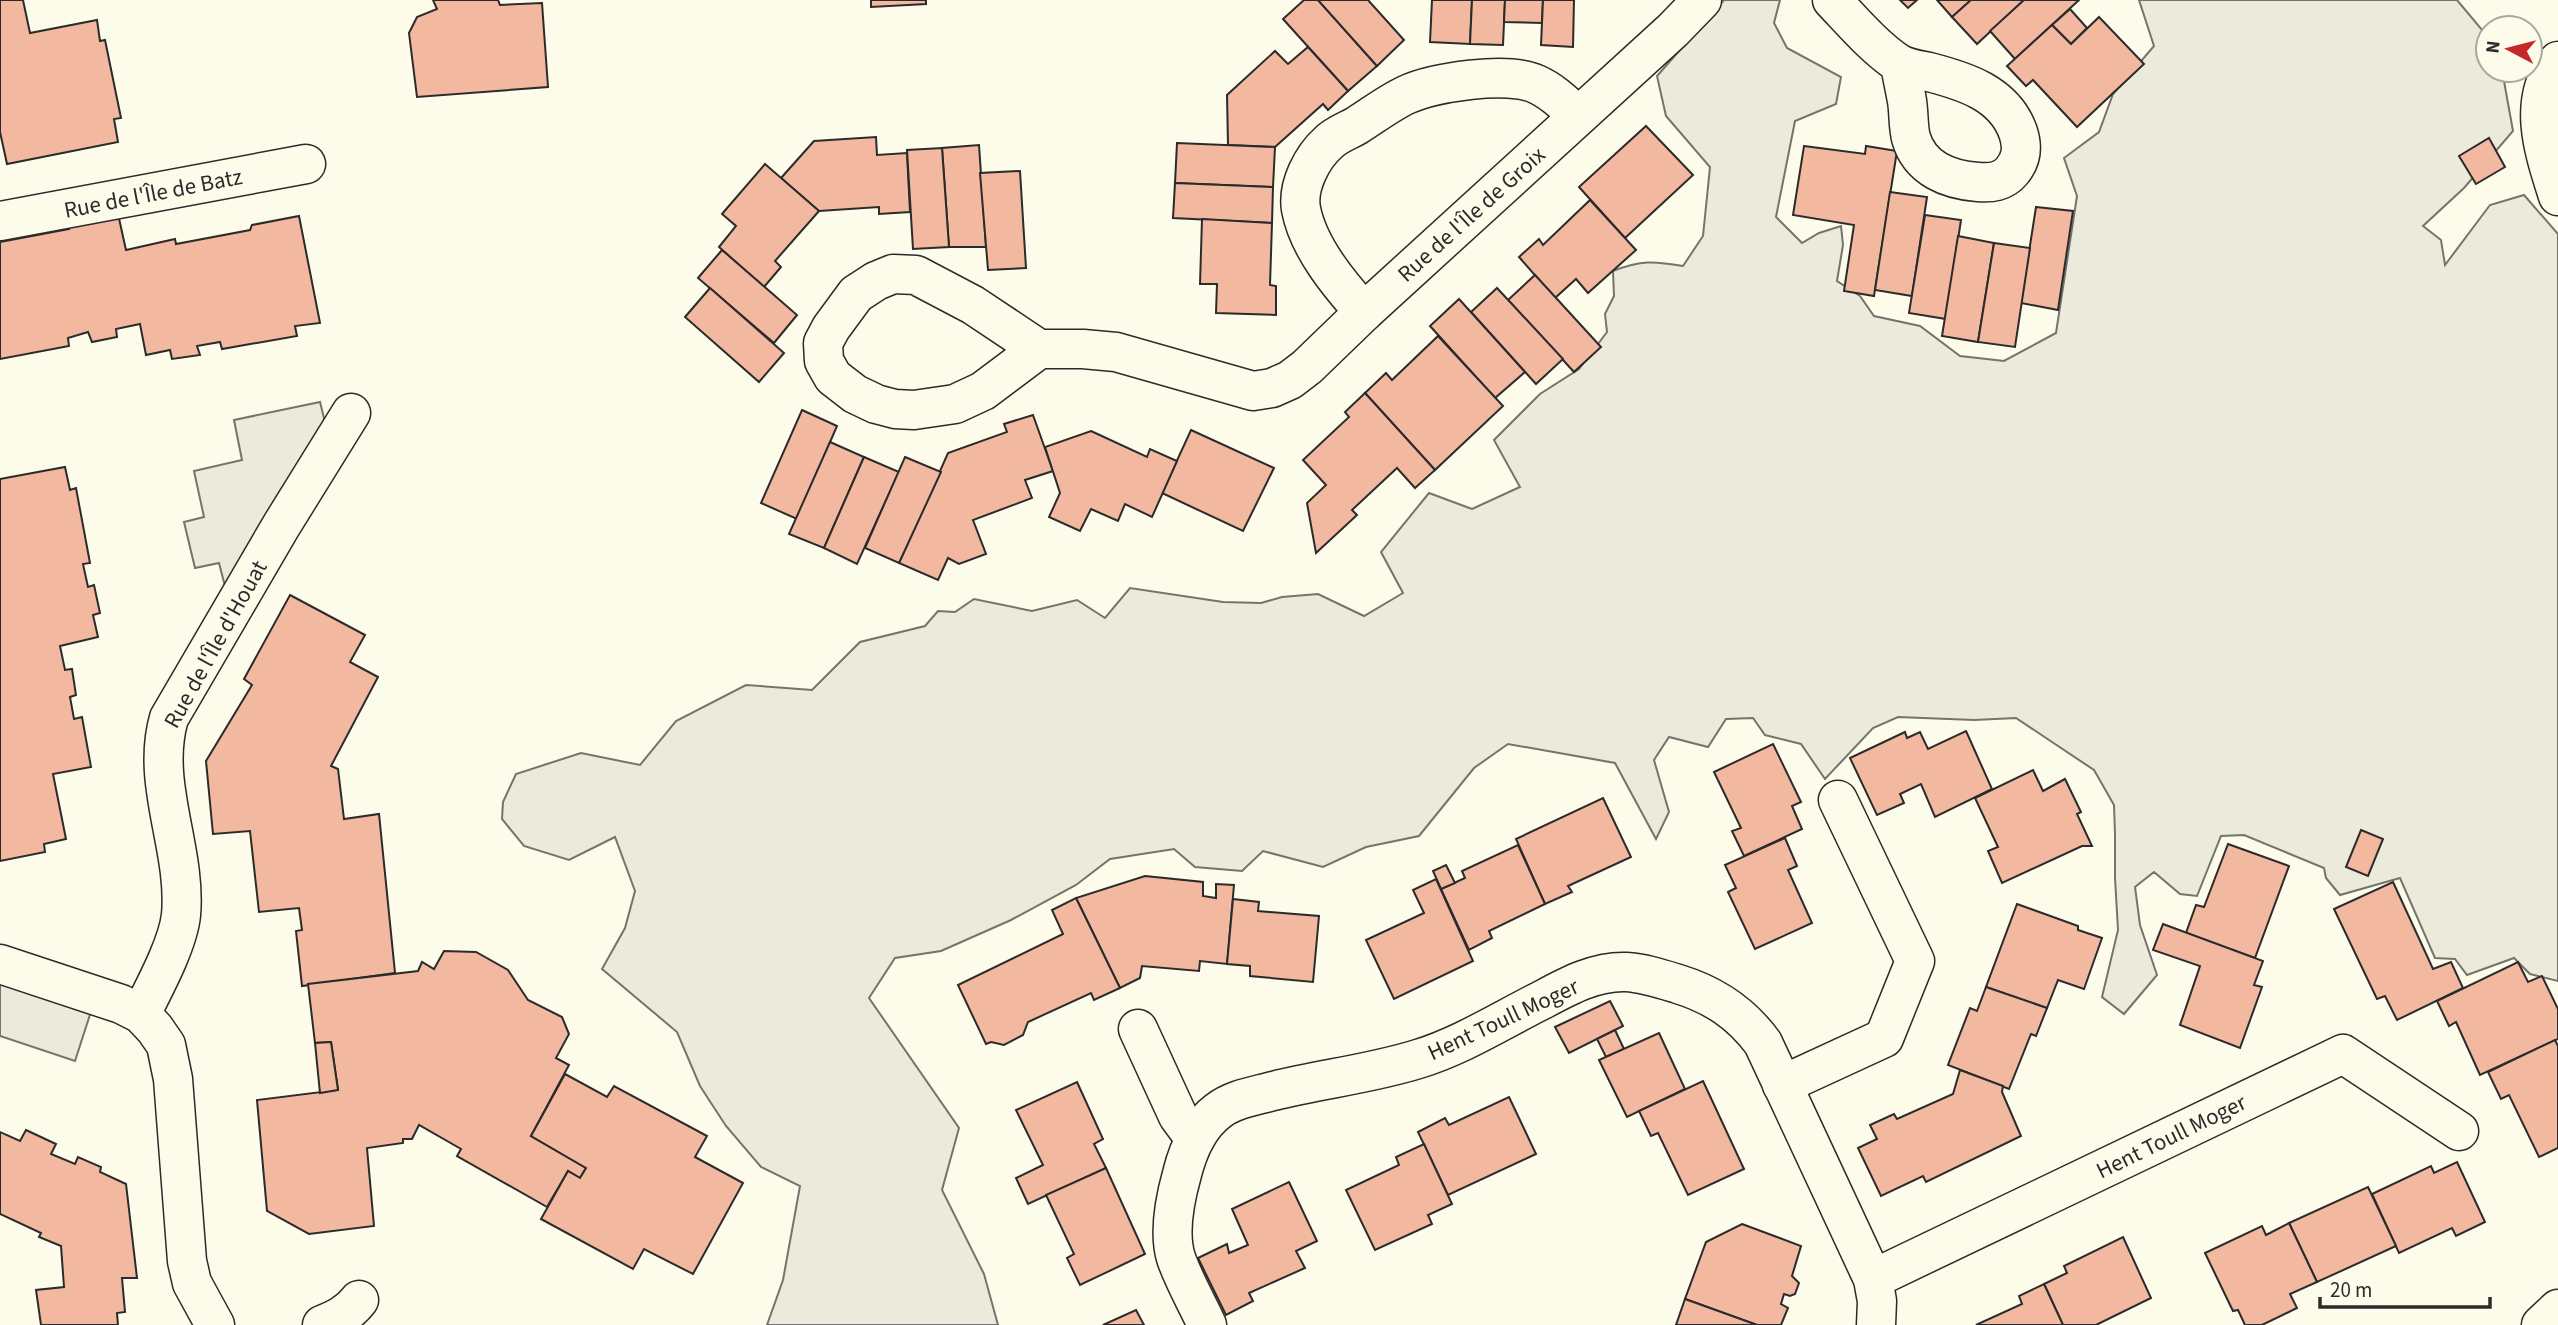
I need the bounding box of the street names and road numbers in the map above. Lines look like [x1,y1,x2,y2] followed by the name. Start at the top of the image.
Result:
[1390,139,1553,290] street label: Rue de l'Île de Groix
[61,160,245,227] street label: Rue de l'Île de Batz
[156,554,275,734] street label: Rue de l'Île d'Houat
[1422,970,1585,1069] street label: Hent Toull Moger
[2091,1085,2253,1187] street label: Hent Toull Moger

